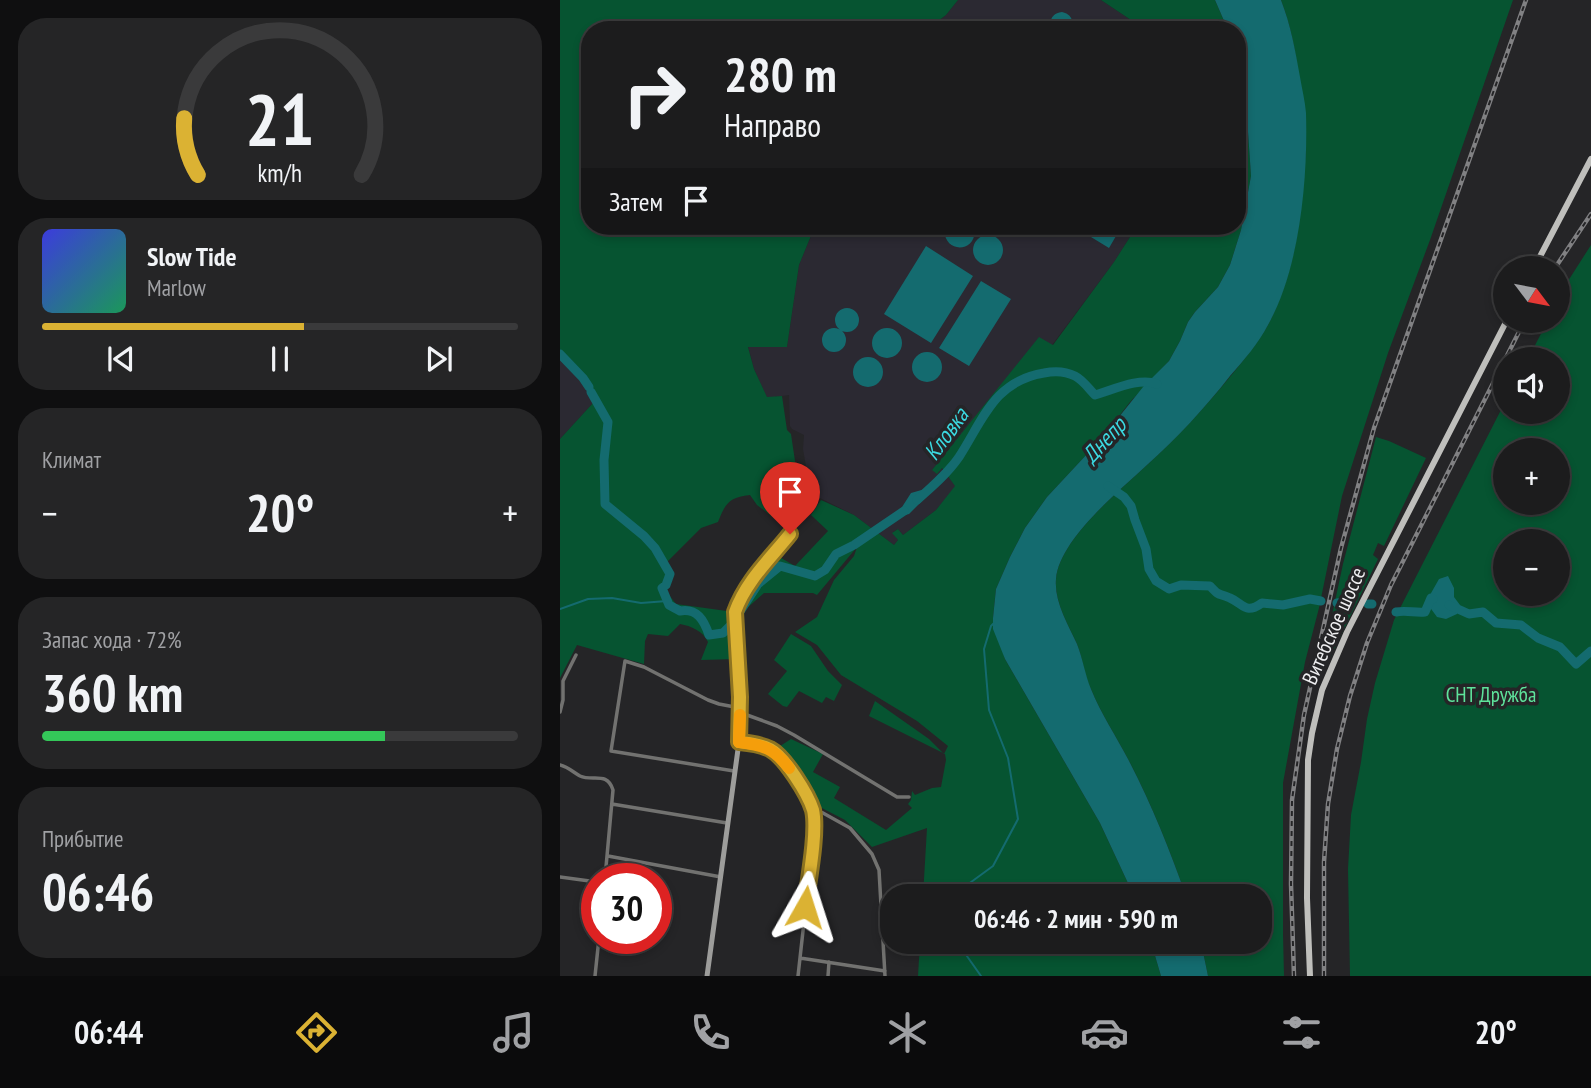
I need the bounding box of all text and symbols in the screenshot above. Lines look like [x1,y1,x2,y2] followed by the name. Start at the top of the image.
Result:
[724,42,837,106] text: 280 m
[609,49,700,140] icon: right
[245,71,315,165] text: 21
[724,104,821,146] text: Направо
[258,157,302,189] text: km/h
[677,182,715,220] icon: arrive
[609,185,663,218] text: Затем
[147,240,237,273] text: Slow Tide
[1493,256,1570,332] north arrow
[1493,256,1570,606] map controls
[147,273,206,302] text: Marlow
[102,340,140,378] icon: previous
[261,340,299,378] icon: pause
[420,340,458,378] icon: next
[1493,347,1570,424] button: sound
[917,400,975,466] water label: Кловка
[1075,409,1133,469] water label: Днепр
[1493,438,1570,515] button: +
[42,445,101,474] text: Климат
[760,462,820,534] pin
[771,473,809,511] icon: arrive
[246,479,314,546] text: 20°
[42,488,58,537] text: −
[502,488,518,537] text: +
[1493,529,1570,606] button: −
[1296,563,1371,689] street label: Витебское шоссе
[42,625,182,654] text: Запас хода · 72%
[42,659,183,726] text: 360 km
[1446,681,1536,708] park label: СНТ Дружба
[42,824,123,853] text: Прибытие
[42,858,154,925] text: 06:46
[581,863,672,954] speed limit sign: 30
[768,870,842,944] position arrow
[974,902,1178,935] text: 06:46 · 2 мин · 590 m
[292,1008,341,1057] icon: directions
[489,1008,538,1057] icon: music
[686,1008,735,1057] icon: phone
[883,1008,932,1057] icon: climate
[1080,1008,1129,1057] icon: car
[1277,1008,1326,1057] icon: filters
[74,1011,143,1053] text: 06:44
[1475,1011,1517,1053] text: 20°

